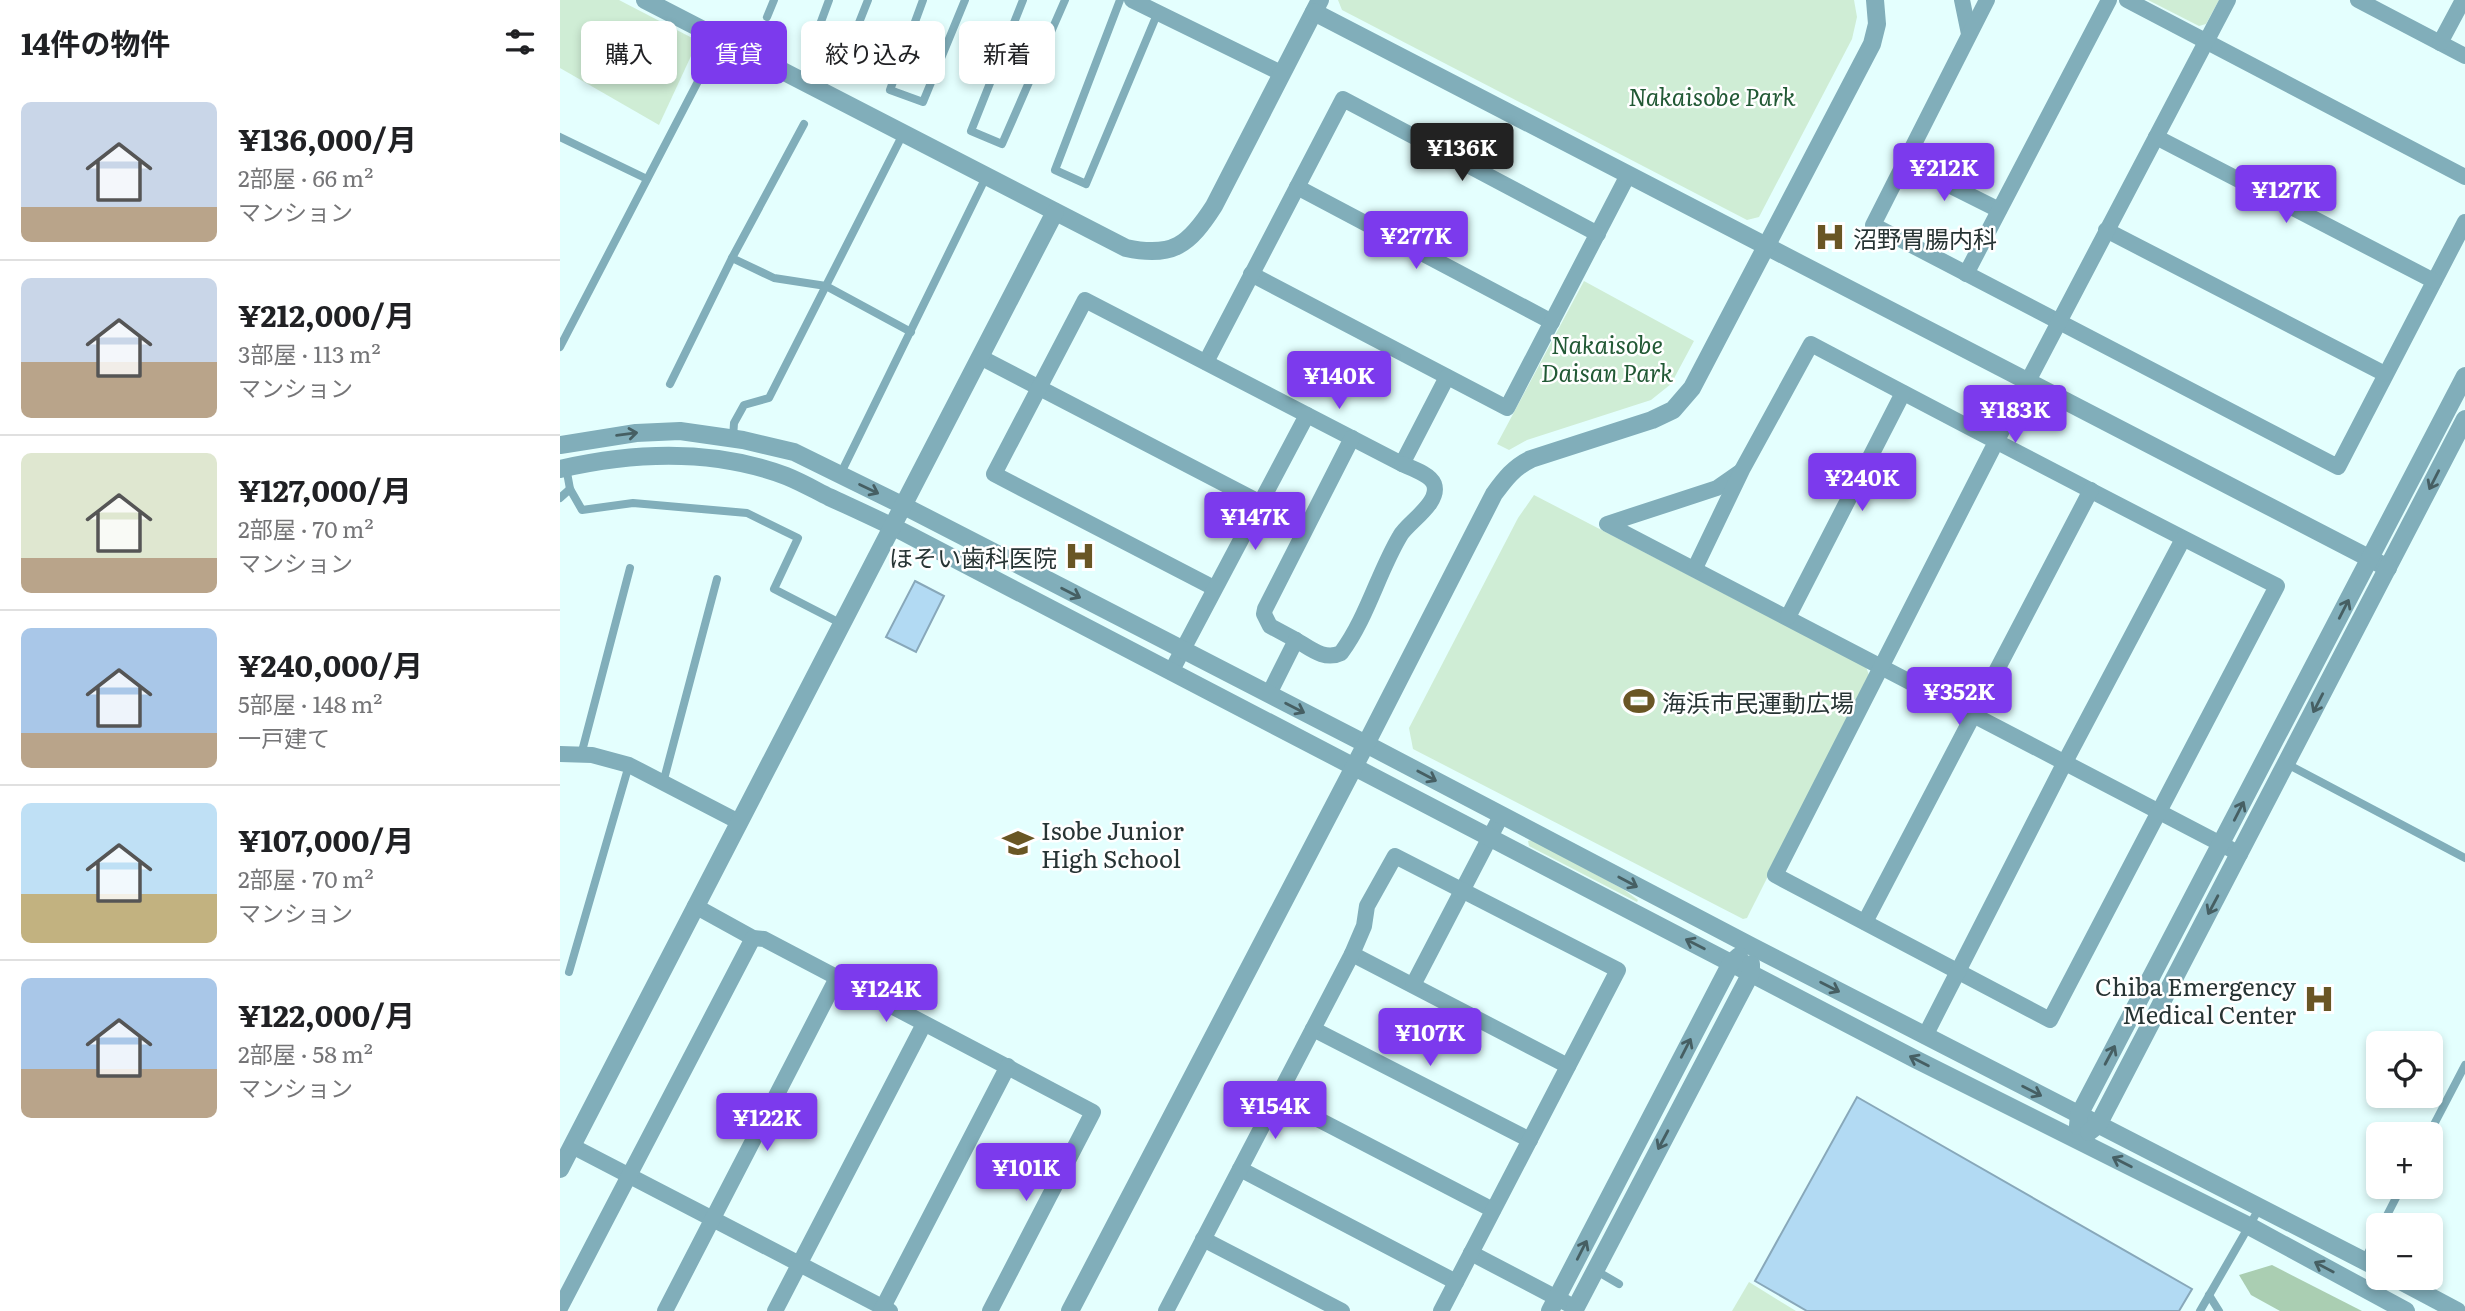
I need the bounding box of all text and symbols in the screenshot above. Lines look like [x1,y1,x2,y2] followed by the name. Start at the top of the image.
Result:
[21,20,170,64] text: 14件の物件
[581,21,677,84] chip: 購入
[691,21,787,84] chip: 賃貸
[801,21,945,84] chip: 絞り込み
[959,21,1055,84] chip: 新着
[501,23,539,61] icon: filters
[1628,78,1796,113] park label: Nakaisobe Park
[238,116,417,160] text: ¥136,000/月
[1413,124,1511,183] pin: ¥136K
[1427,129,1497,163] text: ¥136K
[77,130,161,214] icon: home
[1895,144,1993,203] pin: ¥212K
[1909,149,1979,183] text: ¥212K
[238,160,373,194] text: 2部屋 · 66 m²
[2237,166,2335,225] pin: ¥127K
[2251,171,2321,205] text: ¥127K
[238,194,353,228] text: マンション
[1367,212,1465,271] pin: ¥277K
[1380,217,1452,251] text: ¥277K
[1813,220,1847,254] hospital icon: 沼野胃腸内科
[1853,220,1997,255] place label: 沼野胃腸内科
[238,292,415,336] text: ¥212,000/月
[77,306,161,390] icon: home
[1541,326,1674,389] park label: Nakaisobe Daisan Park
[238,336,381,370] text: 3部屋 · 113 m²
[1290,352,1388,411] pin: ¥140K
[1303,357,1375,391] text: ¥140K
[238,370,353,404] text: マンション
[1966,386,2064,445] pin: ¥183K
[1980,391,2050,425] text: ¥183K
[615,428,638,441] one-way arrow
[1813,454,1911,513] pin: ¥240K
[1824,459,1900,493] text: ¥240K
[238,467,412,511] text: ¥127,000/月
[2426,469,2440,489] one-way arrow
[77,481,161,565] icon: home
[858,482,879,496] one-way arrow
[1206,492,1304,552] pin: ¥147K
[1220,498,1290,532] text: ¥147K
[238,511,374,545] text: 2部屋 · 70 m²
[889,539,1057,574] place label: ほそい歯科医院
[1063,539,1097,573] hospital icon: ほそい歯科医院
[238,545,353,579] text: マンション
[1060,586,1081,600] one-way arrow
[2337,599,2351,620] one-way arrow
[238,642,423,686] text: ¥240,000/月
[77,656,161,740] icon: home
[1910,668,2008,727] pin: ¥352K
[1923,673,1995,707] text: ¥352K
[1622,684,1656,718] sports icon: 海浜市民運動広場
[1662,684,1854,719] place label: 海浜市民運動広場
[238,686,382,720] text: 5部屋 · 148 m²
[2311,693,2325,713] one-way arrow
[1284,701,1305,715] one-way arrow
[238,720,330,754] text: 一戸建て
[1416,770,1437,783] one-way arrow
[2233,801,2246,822] one-way arrow
[1041,812,1184,875] place label: Isobe Junior High School
[238,817,414,861] text: ¥107,000/月
[1001,826,1035,860] school or university icon: Isobe Junior High School
[77,831,161,915] icon: home
[238,861,374,895] text: 2部屋 · 70 m²
[1617,876,1638,889] one-way arrow
[238,895,353,929] text: マンション
[2206,895,2220,915] one-way arrow
[1685,937,1706,951] one-way arrow
[837,964,935,1024] pin: ¥124K
[2095,968,2297,1031] place label: Chiba Emergency Medical Center
[851,970,921,1004] text: ¥124K
[1819,980,1840,994] one-way arrow
[2302,982,2336,1016] hospital icon: Chiba Emergency Medical Center
[238,992,415,1036] text: ¥122,000/月
[77,1006,161,1090] icon: home
[1381,1009,1479,1068] pin: ¥107K
[1394,1014,1466,1048] text: ¥107K
[2366,1031,2443,1290] map controls
[2366,1031,2443,1108] button: locate
[238,1036,373,1070] text: 2部屋 · 58 m²
[1680,1039,1694,1059] one-way arrow
[2104,1045,2117,1066] one-way arrow
[1909,1053,1930,1067] one-way arrow
[238,1070,353,1104] text: マンション
[1226,1082,1324,1141] pin: ¥154K
[2021,1085,2042,1098] one-way arrow
[1239,1087,1311,1121] text: ¥154K
[718,1094,816,1153] pin: ¥122K
[732,1099,802,1133] text: ¥122K
[2366,1122,2443,1199] button: +
[1656,1129,1670,1150] one-way arrow
[977,1144,1075,1203] pin: ¥101K
[992,1149,1060,1183] text: ¥101K
[2112,1155,2133,1169] one-way arrow
[2366,1213,2443,1290] button: −
[1575,1241,1589,1261] one-way arrow
[2315,1260,2335,1274] one-way arrow

